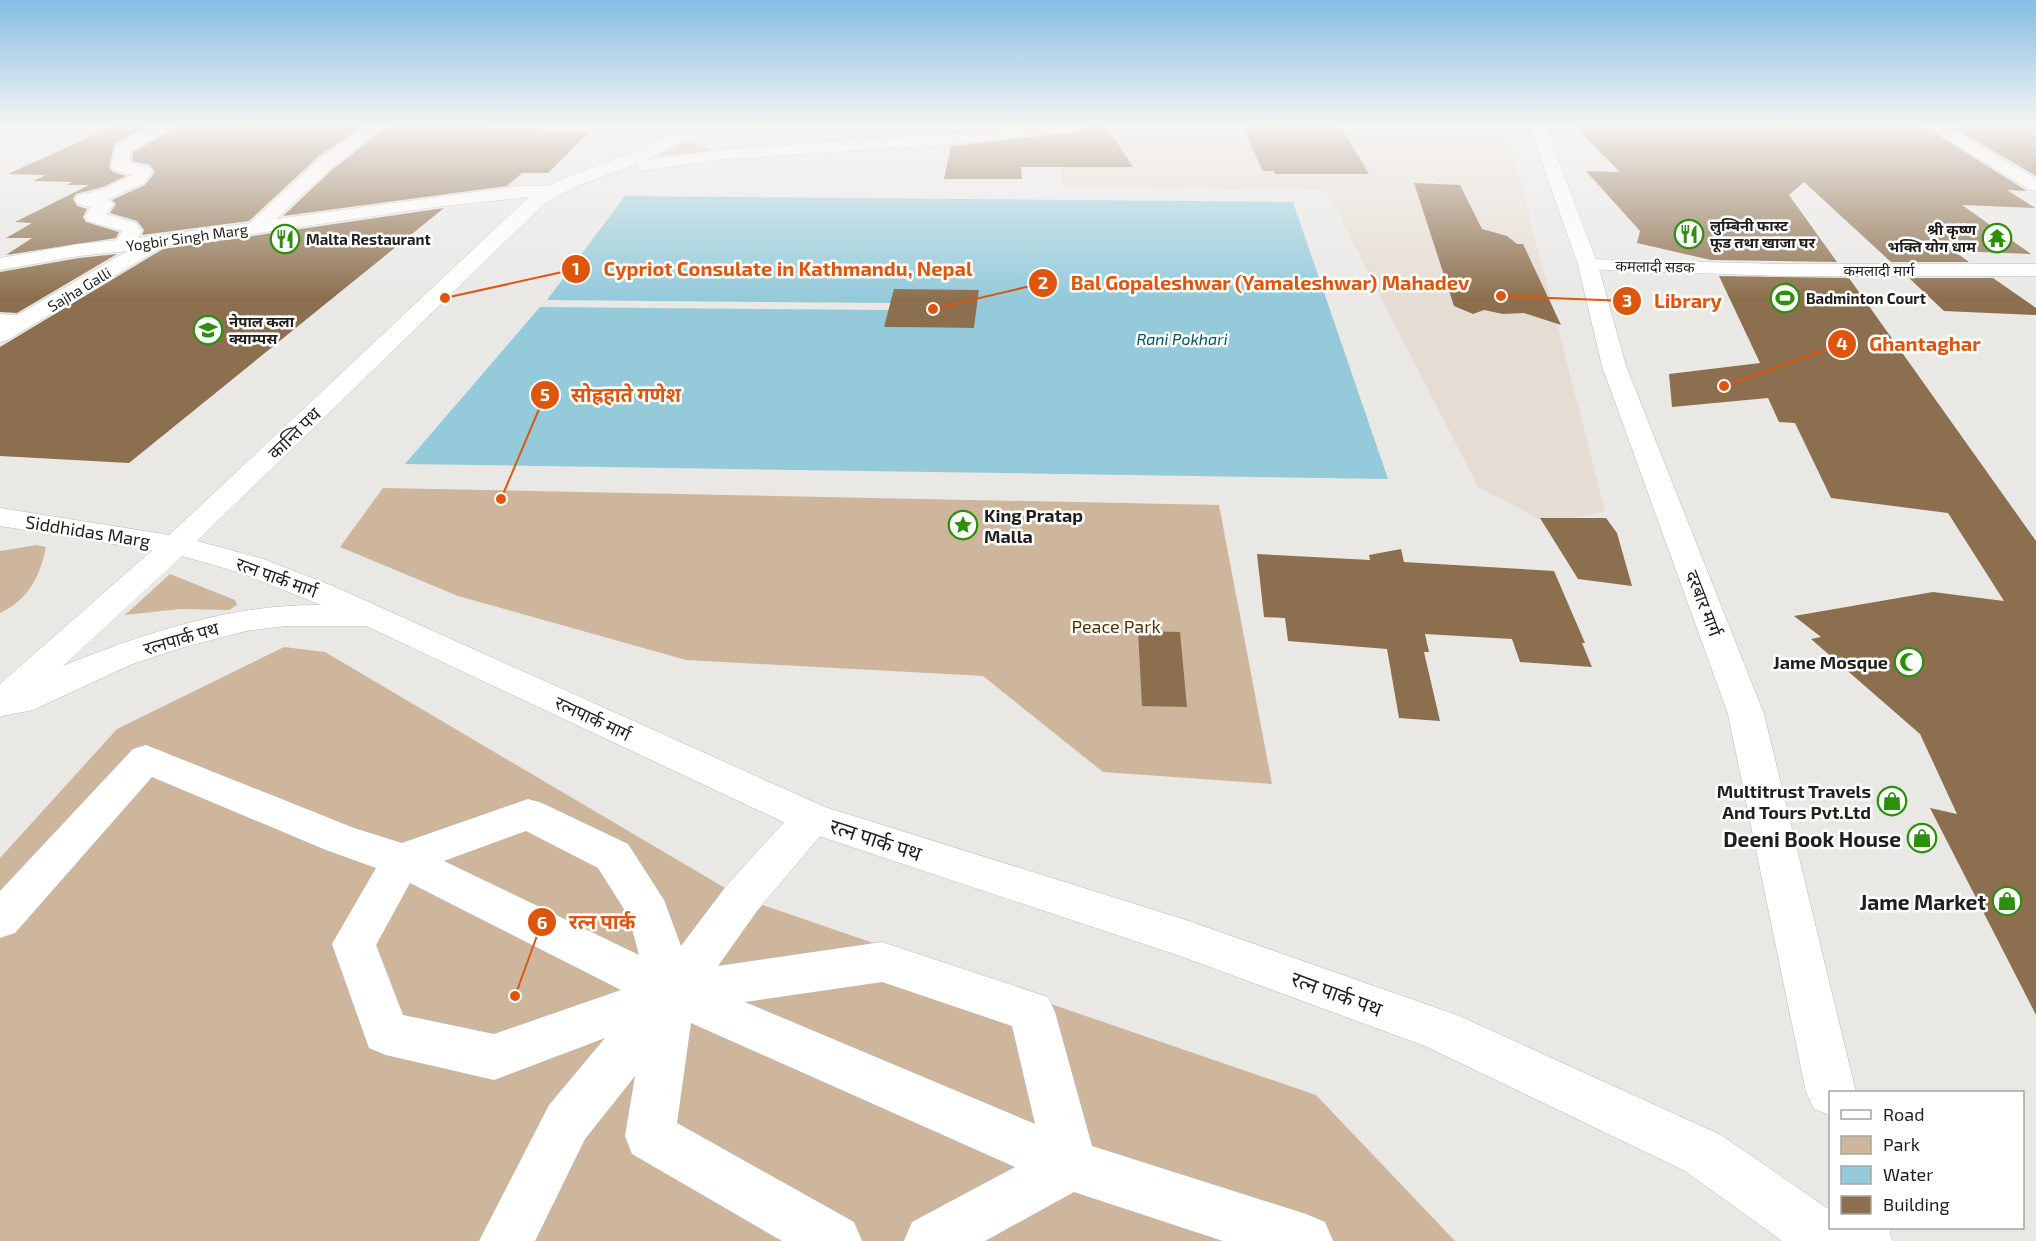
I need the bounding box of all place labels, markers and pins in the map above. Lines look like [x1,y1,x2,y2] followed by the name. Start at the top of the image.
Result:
[1710,216,1816,253] place label: लुम्बिनी फास्ट फूड तथा खाजा घर
[1673,218,1705,250] restaurant icon: लुम्बिनी फास्ट फूड तथा खाजा घर
[1888,220,1977,255] place label: श्री कृष्ण भक्ति योग धाम
[1981,222,2013,254] temple icon: श्री कृष्ण भक्ति योग धाम
[269,223,301,255] restaurant icon: Malta Restaurant
[306,230,431,248] place label: Malta Restaurant
[561,250,984,288] callout: Cypriot Consulate in Kathmandu, Nepal
[1028,264,1482,302] callout: Bal Gopaleshwar (Yamaleshwar) Mahadev
[1612,282,1734,320] callout: Library
[1769,282,1801,314] sports icon: Badminton Court
[1806,289,1926,307] place label: Badminton Court
[229,312,295,347] place label: नेपाल कला क्याम्पस
[192,314,224,346] school or university icon: नेपाल कला क्याम्पस
[1827,325,1993,363] callout: Ghantaghar
[530,376,693,414] callout: सोह्रहाते गणेश
[984,504,1083,547] place label: King Pratap Malla
[947,509,979,541] place icon: King Pratap Malla
[1893,646,1925,678] mosque icon: Jame Mosque
[1773,651,1888,673] place label: Jame Mosque
[1717,780,1871,823] place label: Multitrust Travels And Tours Pvt.Ltd
[1876,785,1908,817] shop icon: Multitrust Travels And Tours Pvt.Ltd
[1906,822,1938,854] shop icon: Deeni Book House
[1723,826,1901,851] place label: Deeni Book House
[1991,885,2023,917] shop icon: Jame Market
[1859,889,1986,914] place label: Jame Market
[527,903,647,941] callout: रत्न पार्क

